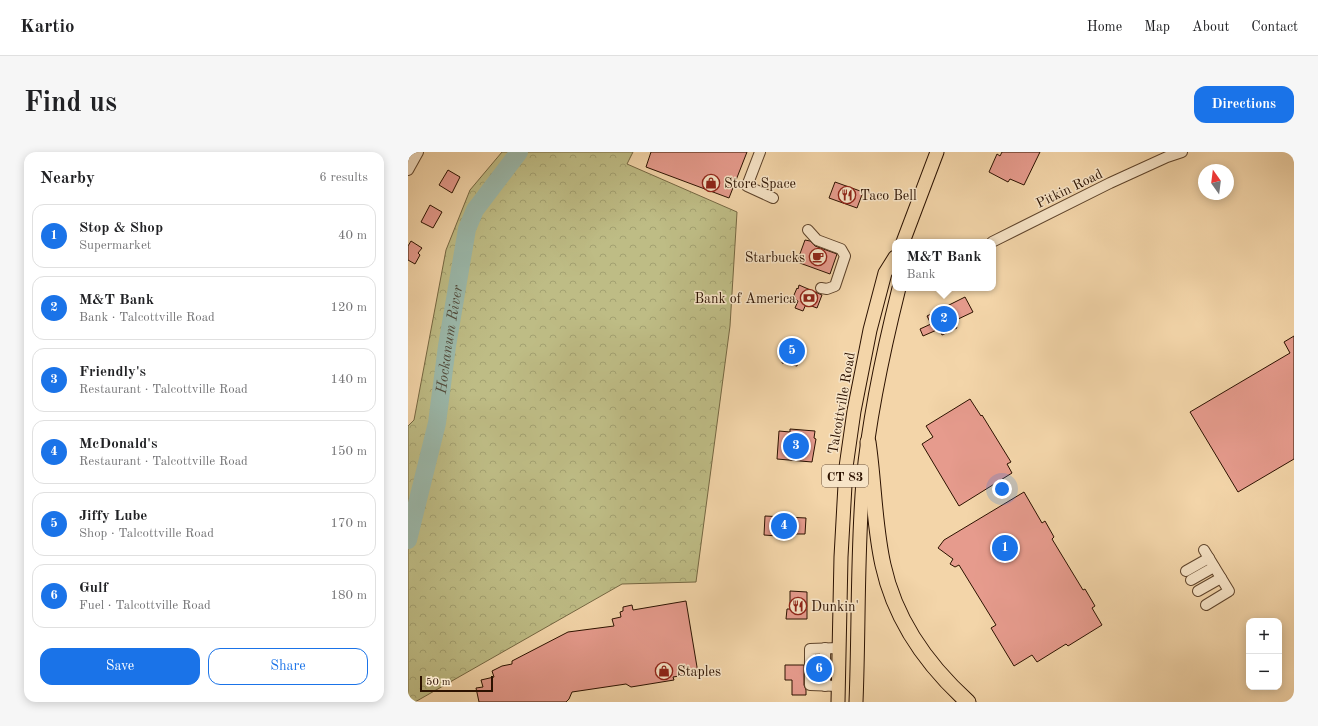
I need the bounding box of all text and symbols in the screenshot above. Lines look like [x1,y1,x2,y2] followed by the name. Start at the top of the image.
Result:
[20,18,75,37] text: Kartio
[1087,20,1122,34] text: Home
[1144,20,1170,34] text: Map
[1192,20,1229,34] text: About
[1251,20,1298,34] text: Contact
[1194,86,1294,123] button: Directions
[24,90,117,118] text: Find us
[1198,164,1234,200] north arrow
[1034,167,1105,211] street label: Pitkin Road
[40,170,95,187] text: Nearby
[319,171,368,184] text: 6 results
[701,173,721,193] shop icon: Store Space
[724,177,796,191] place label: Store Space
[837,185,857,205] restaurant icon: Taco Bell
[860,189,917,203] place label: Taco Bell
[79,221,163,236] text: Stop & Shop
[50,229,58,242] text: 1
[338,229,367,242] text: 40 m
[79,239,151,252] text: Supermarket
[892,239,996,291] popup
[808,247,828,267] cafe icon: Starbucks
[906,250,982,265] text: M&T Bank
[745,251,805,265] place label: Starbucks
[906,268,936,281] text: Bank
[435,284,466,396] water label: Hockanum River
[799,288,819,308] bank icon: Bank of America
[694,292,796,306] place label: Bank of America
[79,293,154,308] text: M&T Bank
[50,301,58,314] text: 2
[330,301,367,314] text: 120 m
[931,304,957,334] pin: 2
[79,311,215,324] text: Bank · Talcottville Road
[779,336,805,366] pin: 5
[826,351,858,455] street label: Talcottville Road
[79,365,146,380] text: Friendly's
[50,373,58,386] text: 3
[330,373,367,386] text: 140 m
[79,383,248,396] text: Restaurant · Talcottville Road
[783,431,809,461] pin: 3
[79,437,157,452] text: McDonald's
[50,445,58,458] text: 4
[330,445,367,458] text: 150 m
[79,455,248,468] text: Restaurant · Talcottville Road
[822,465,868,487] road number: CT 83
[992,479,1012,499] your location
[79,509,147,524] text: Jiffy Lube
[771,511,797,541] pin: 4
[50,517,58,530] text: 5
[330,517,367,530] text: 170 m
[79,527,214,540] text: Shop · Talcottville Road
[992,533,1018,563] pin: 1
[79,581,108,596] text: Gulf
[50,589,58,602] text: 6
[330,589,367,602] text: 180 m
[788,596,808,616] restaurant icon: Dunkin'
[79,599,211,612] text: Fuel · Talcottville Road
[811,600,859,614] place label: Dunkin'
[1246,618,1282,690] map controls
[1246,618,1282,654] button: +
[40,648,200,685] button: Save
[208,648,368,685] button: Share
[806,654,832,684] pin: 6
[1246,654,1282,690] button: −
[654,661,674,681] shop icon: Staples
[677,665,721,679] place label: Staples
[420,674,493,693] scale bar
[426,677,451,688] text: 50 m

